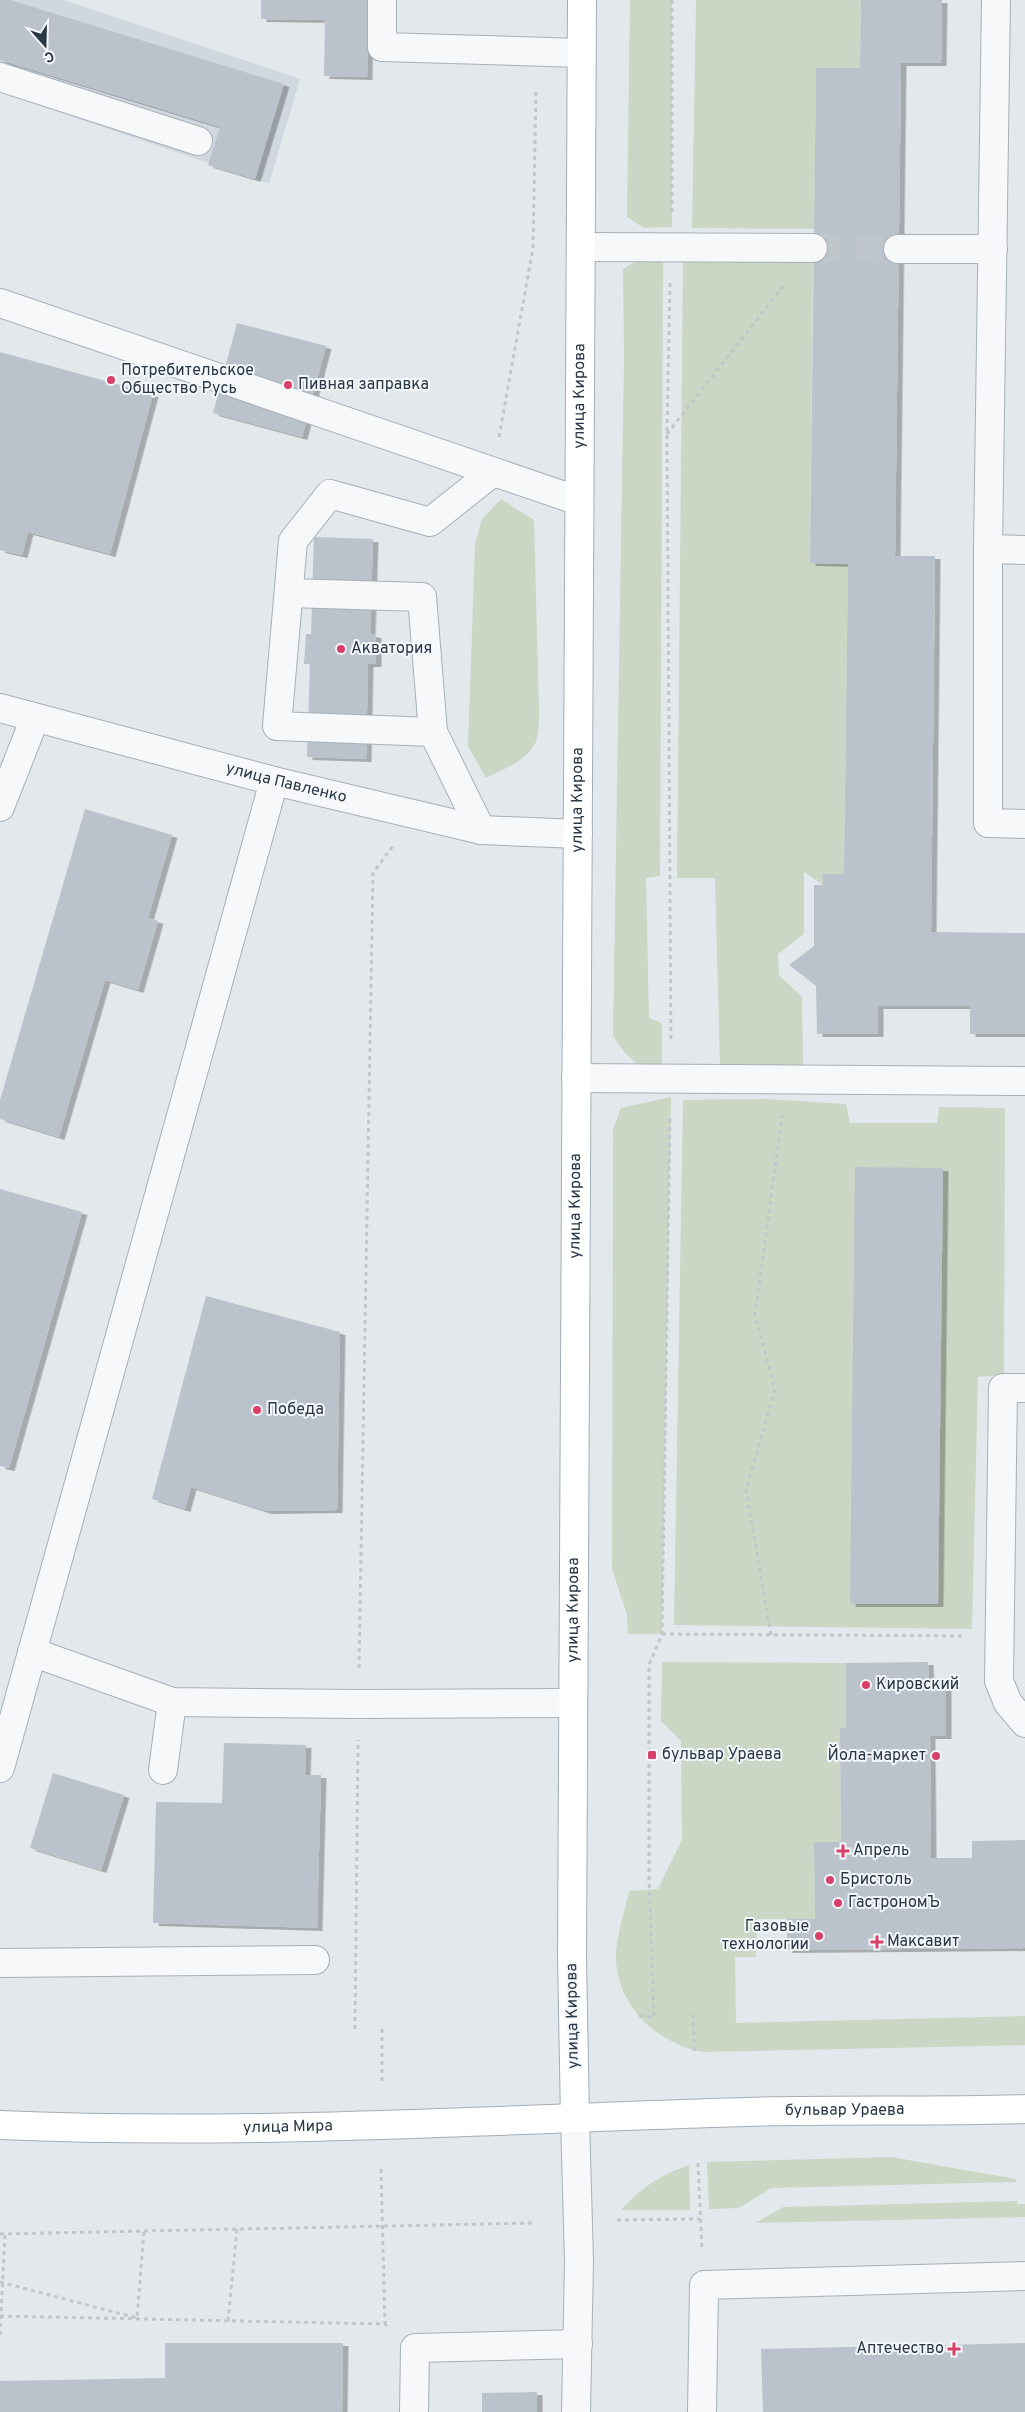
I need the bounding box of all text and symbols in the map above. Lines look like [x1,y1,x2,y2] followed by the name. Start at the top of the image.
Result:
[20,20,70,70] north arrow
[42,46,56,65] text: С
[570,343,590,449] street label: улица Кирова
[121,361,254,399] place label: Потребительское Общество Русь
[105,374,117,386] marker: Потребительское Общество Русь
[298,375,429,395] place label: Пивная заправка
[282,379,294,391] marker: Пивная заправка
[351,639,432,659] place label: Акватория
[335,643,347,655] marker: Акватория
[568,747,588,853] street label: улица Кирова
[223,759,349,808] street label: улица Павленко
[566,1153,586,1259] street label: улица Кирова
[267,1400,324,1420] place label: Победа
[251,1404,263,1416] marker: Победа
[564,1557,584,1663] street label: улица Кирова
[876,1675,959,1695] place label: Кировский
[860,1679,872,1691] marker: Кировский
[828,1744,926,1766] place label: Йола-маркет
[662,1745,781,1765] place label: бульвар Ураева
[646,1749,658,1761] marker: бульвар Ураева
[930,1750,942,1762] marker: Йола-маркет
[853,1841,909,1861] place label: Апрель
[837,1845,849,1857] marker: Апрель
[840,1870,912,1890] place label: Бристоль
[824,1874,836,1886] marker: Бристоль
[848,1893,940,1913] place label: ГастрономЪ
[832,1897,844,1909] marker: ГастрономЪ
[722,1917,809,1955] place label: Газовые технологии
[813,1930,825,1942] marker: Газовые технологии
[887,1932,959,1952] place label: Максавит
[871,1936,883,1948] marker: Максавит
[562,1963,584,2069] street label: улица Кирова
[785,2100,904,2121] street label: бульвар Ураева
[243,2116,333,2138] street label: улица Мира
[856,2339,944,2359] place label: Аптечество
[948,2343,960,2355] marker: Аптечество

